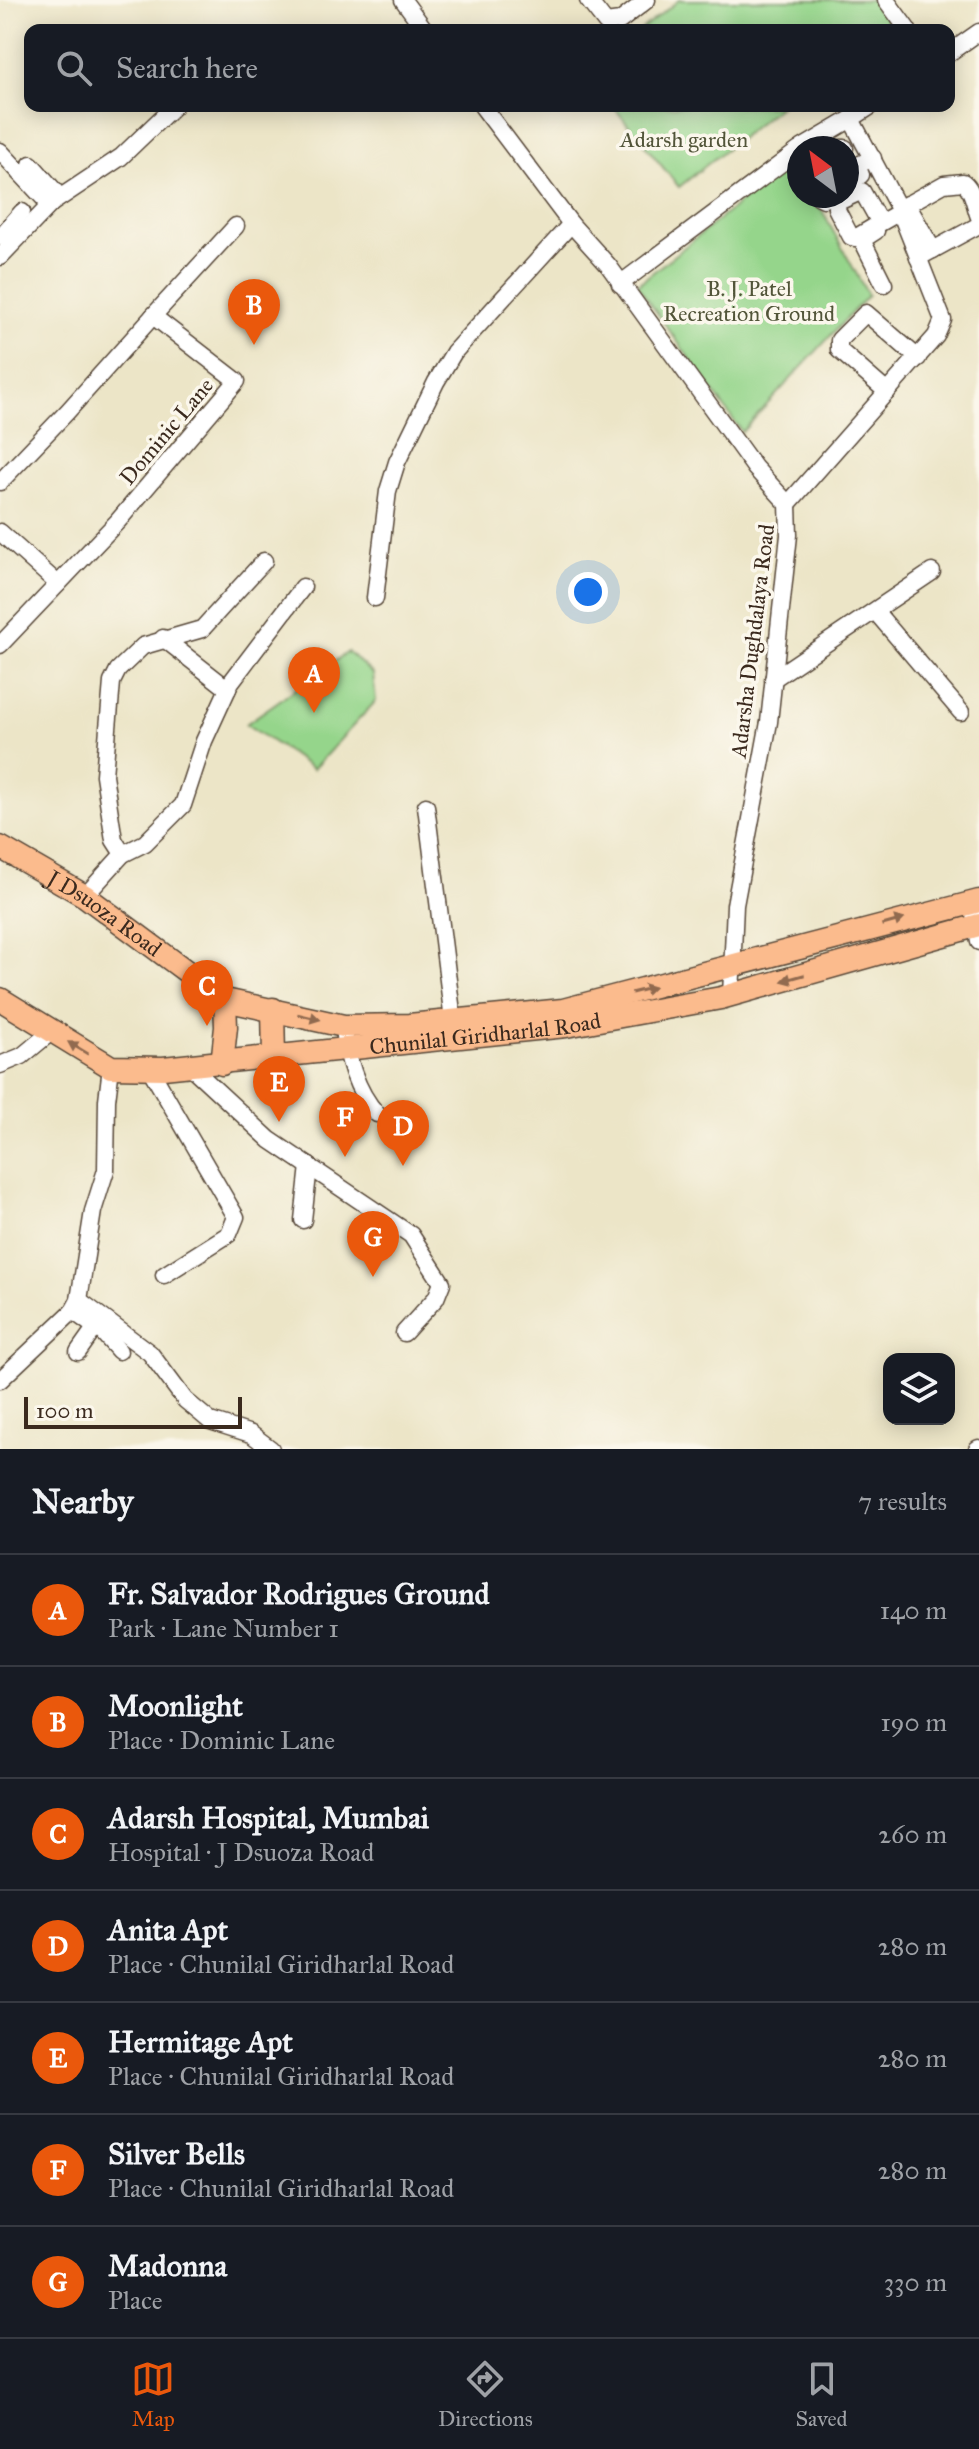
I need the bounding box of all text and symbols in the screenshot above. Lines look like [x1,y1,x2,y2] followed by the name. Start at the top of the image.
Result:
[24,24,955,112] search box
[52,46,96,90] icon: search
[116,50,258,86] text: Search here
[619,126,748,153] park label: Adarsh garden
[787,136,859,208] north arrow
[663,275,835,327] park label: B. J. Patel Recreation Ground
[228,279,280,345] pin: B
[114,372,219,490] street label: Dominic Lane
[725,523,780,761] street label: Adarsha Dughdalaya Road
[568,572,608,612] your location
[288,647,340,713] pin: A
[41,863,167,962] street label: J Dsuoza Road
[882,915,906,928] one-way arrow
[181,960,233,1026] pin: C
[781,972,805,985] one-way arrow
[630,984,655,996] one-way arrow
[368,1007,603,1060] street label: Chunilal Giridharlal Road
[296,1012,321,1024] one-way arrow
[67,1041,89,1055] one-way arrow
[253,1056,305,1122] pin: E
[319,1091,371,1157] pin: F
[377,1100,429,1166] pin: D
[347,1211,399,1277] pin: G
[883,1353,955,1425] map controls
[883,1353,955,1425] button: layers
[24,1393,242,1429] scale bar
[36,1397,93,1424] text: 100 m
[32,1481,134,1522] text: Nearby
[858,1485,947,1517] text: 7 results
[108,1576,489,1612] text: Fr. Salvador Rodrigues Ground
[49,1594,67,1626] text: A
[880,1594,947,1626] text: 140 m
[108,1612,339,1644] text: Park · Lane Number 1
[108,1688,243,1724] text: Moonlight
[49,1706,67,1738] text: B
[880,1706,947,1738] text: 190 m
[108,1724,335,1756] text: Place · Dominic Lane
[108,1800,429,1836] text: Adarsh Hospital, Mumbai
[49,1818,67,1850] text: C
[878,1818,947,1850] text: 260 m
[108,1836,374,1868] text: Hospital · J Dsuoza Road
[108,1912,228,1948] text: Anita Apt
[48,1930,68,1962] text: D
[878,1930,947,1962] text: 280 m
[108,1948,454,1980] text: Place · Chunilal Giridharlal Road
[108,2024,293,2060] text: Hermitage Apt
[49,2042,67,2074] text: E
[878,2042,947,2074] text: 280 m
[108,2060,454,2092] text: Place · Chunilal Giridharlal Road
[108,2136,245,2172] text: Silver Bells
[50,2154,67,2186] text: F
[878,2154,947,2186] text: 280 m
[108,2172,454,2204] text: Place · Chunilal Giridharlal Road
[108,2248,227,2284] text: Madonna
[48,2266,68,2298] text: G
[884,2266,947,2298] text: 330 m
[108,2284,163,2316] text: Place
[131,2357,175,2432] tab: Map
[438,2357,533,2432] tab: Directions
[795,2357,848,2432] tab: Saved

